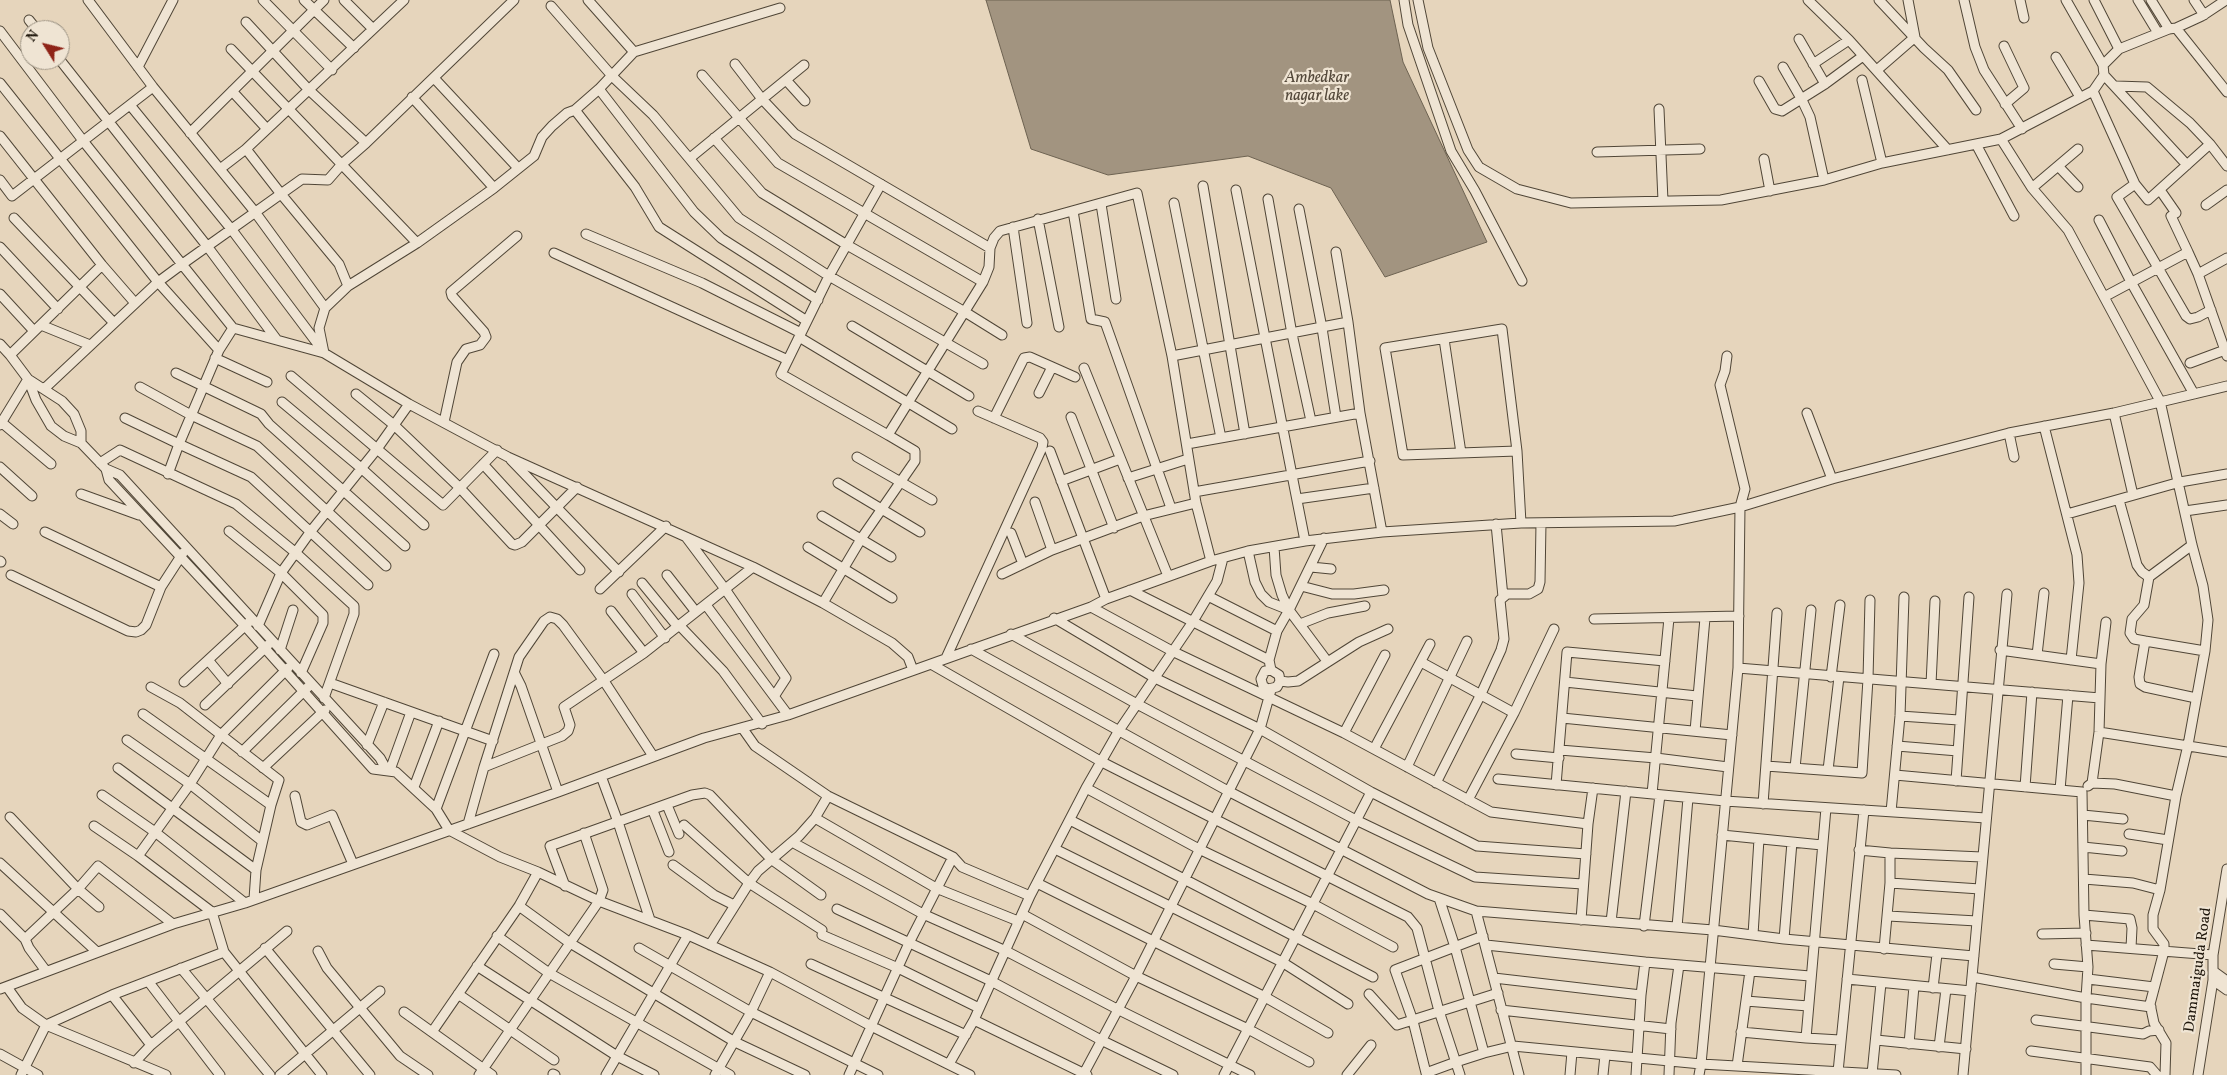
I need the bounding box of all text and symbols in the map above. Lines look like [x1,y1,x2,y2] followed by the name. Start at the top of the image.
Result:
[20,20,70,70] north arrow
[23,27,44,46] text: N
[1285,69,1349,107] water label: Ambedkar nagar lake
[2181,906,2217,1034] street label: Dammaiguda Road

